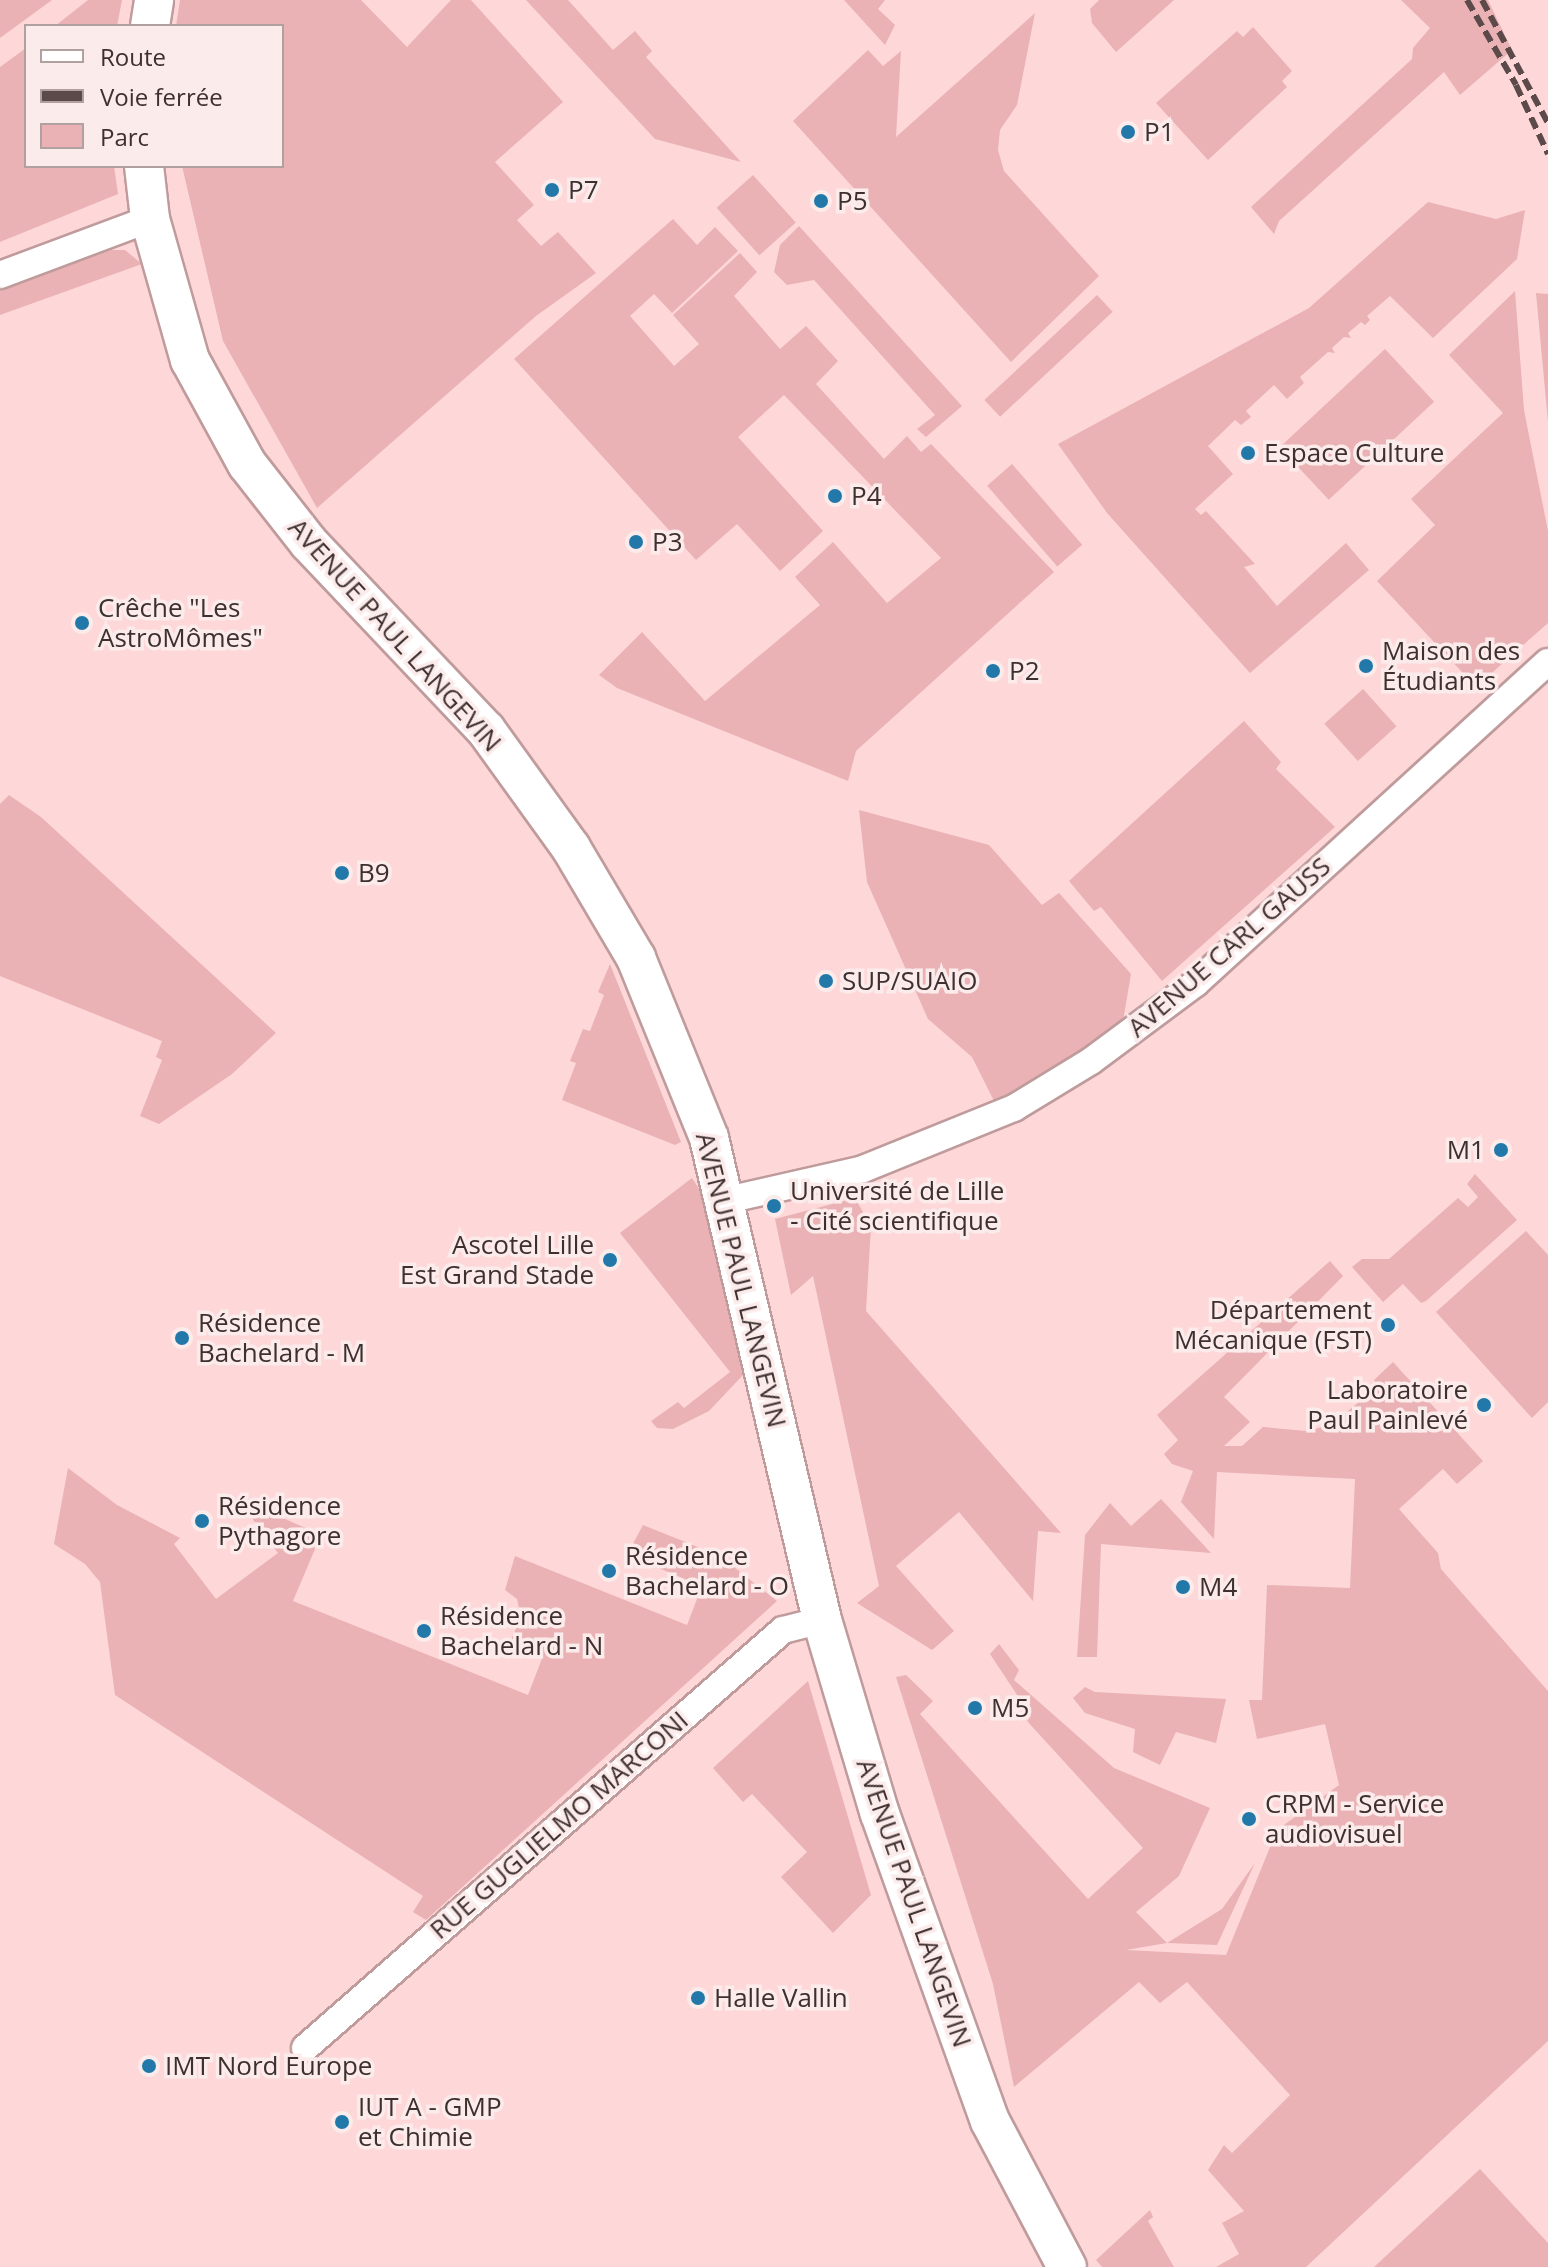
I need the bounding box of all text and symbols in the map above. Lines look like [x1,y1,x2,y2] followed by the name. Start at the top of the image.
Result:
[24,24,284,168] legend
[100,40,166,73] text: Route
[100,80,223,113] text: Voie ferrée
[1144,116,1175,148] place label: P1
[100,120,149,153] text: Parc
[1119,123,1137,141] marker: P1
[568,174,599,206] place label: P7
[543,181,561,199] marker: P7
[837,185,868,217] place label: P5
[812,192,830,210] marker: P5
[1264,437,1444,469] place label: Espace Culture
[1239,444,1257,462] marker: Espace Culture
[851,480,882,512] place label: P4
[826,487,844,505] marker: P4
[282,512,508,758] street label: AVENUE PAUL LANGEVIN
[652,526,683,558] place label: P3
[627,533,645,551] marker: P3
[98,592,263,654] place label: Crêche "Les AstroMômes"
[73,614,91,632] marker: Crêche "Les AstroMômes"
[1382,635,1520,696] place label: Maison des Étudiants
[1009,655,1040,687] place label: P2
[1357,657,1375,675] marker: Maison des Étudiants
[984,662,1002,680] marker: P2
[1121,851,1337,1043] street label: AVENUE CARL GAUSS
[358,857,390,889] place label: B9
[333,864,351,882] marker: B9
[842,965,978,997] place label: SUP/SUAIO
[817,972,835,990] marker: SUP/SUAIO
[689,1129,793,1431] street label: AVENUE PAUL LANGEVIN
[1447,1134,1485,1166] place label: M1
[1492,1141,1510,1159] marker: M1
[790,1175,1004,1236] place label: Université de Lille ‐ Cité scientifique
[765,1197,783,1215] marker: Université de Lille ‐ Cité scientifique
[400,1229,594,1290] place label: Ascotel Lille Est Grand Stade
[601,1251,619,1269] marker: Ascotel Lille Est Grand Stade
[1174,1294,1372,1356] place label: Département Mécanique (FST)
[198,1307,365,1368] place label: Résidence Bachelard - M
[1379,1316,1397,1334] marker: Département Mécanique (FST)
[173,1329,191,1347] marker: Résidence Bachelard - M
[1307,1374,1468,1436] place label: Laboratoire Paul Painlevé
[1475,1396,1493,1414] marker: Laboratoire Paul Painlevé
[218,1490,341,1552] place label: Résidence Pythagore
[193,1512,211,1530] marker: Résidence Pythagore
[625,1540,789,1602] place label: Résidence Bachelard - O
[600,1562,618,1580] marker: Résidence Bachelard - O
[1199,1571,1237,1603] place label: M4
[1174,1578,1192,1596] marker: M4
[440,1600,603,1662] place label: Résidence Bachelard - N
[415,1622,433,1640] marker: Résidence Bachelard - N
[991,1692,1029,1724] place label: M5
[966,1699,984,1717] marker: M5
[424,1704,694,1946] street label: RUE GUGLIELMO MARCONI
[850,1755,978,2051] street label: AVENUE PAUL LANGEVIN
[1265,1788,1444,1850] place label: CRPM - Service audiovisuel
[1240,1810,1258,1828] marker: CRPM - Service audiovisuel
[714,1982,848,2014] place label: Halle Vallin
[689,1989,707,2007] marker: Halle Vallin
[165,2050,372,2082] place label: IMT Nord Europe
[140,2057,158,2075] marker: IMT Nord Europe
[358,2091,502,2152] place label: IUT A - GMP et Chimie
[333,2113,351,2131] marker: IUT A - GMP et Chimie

